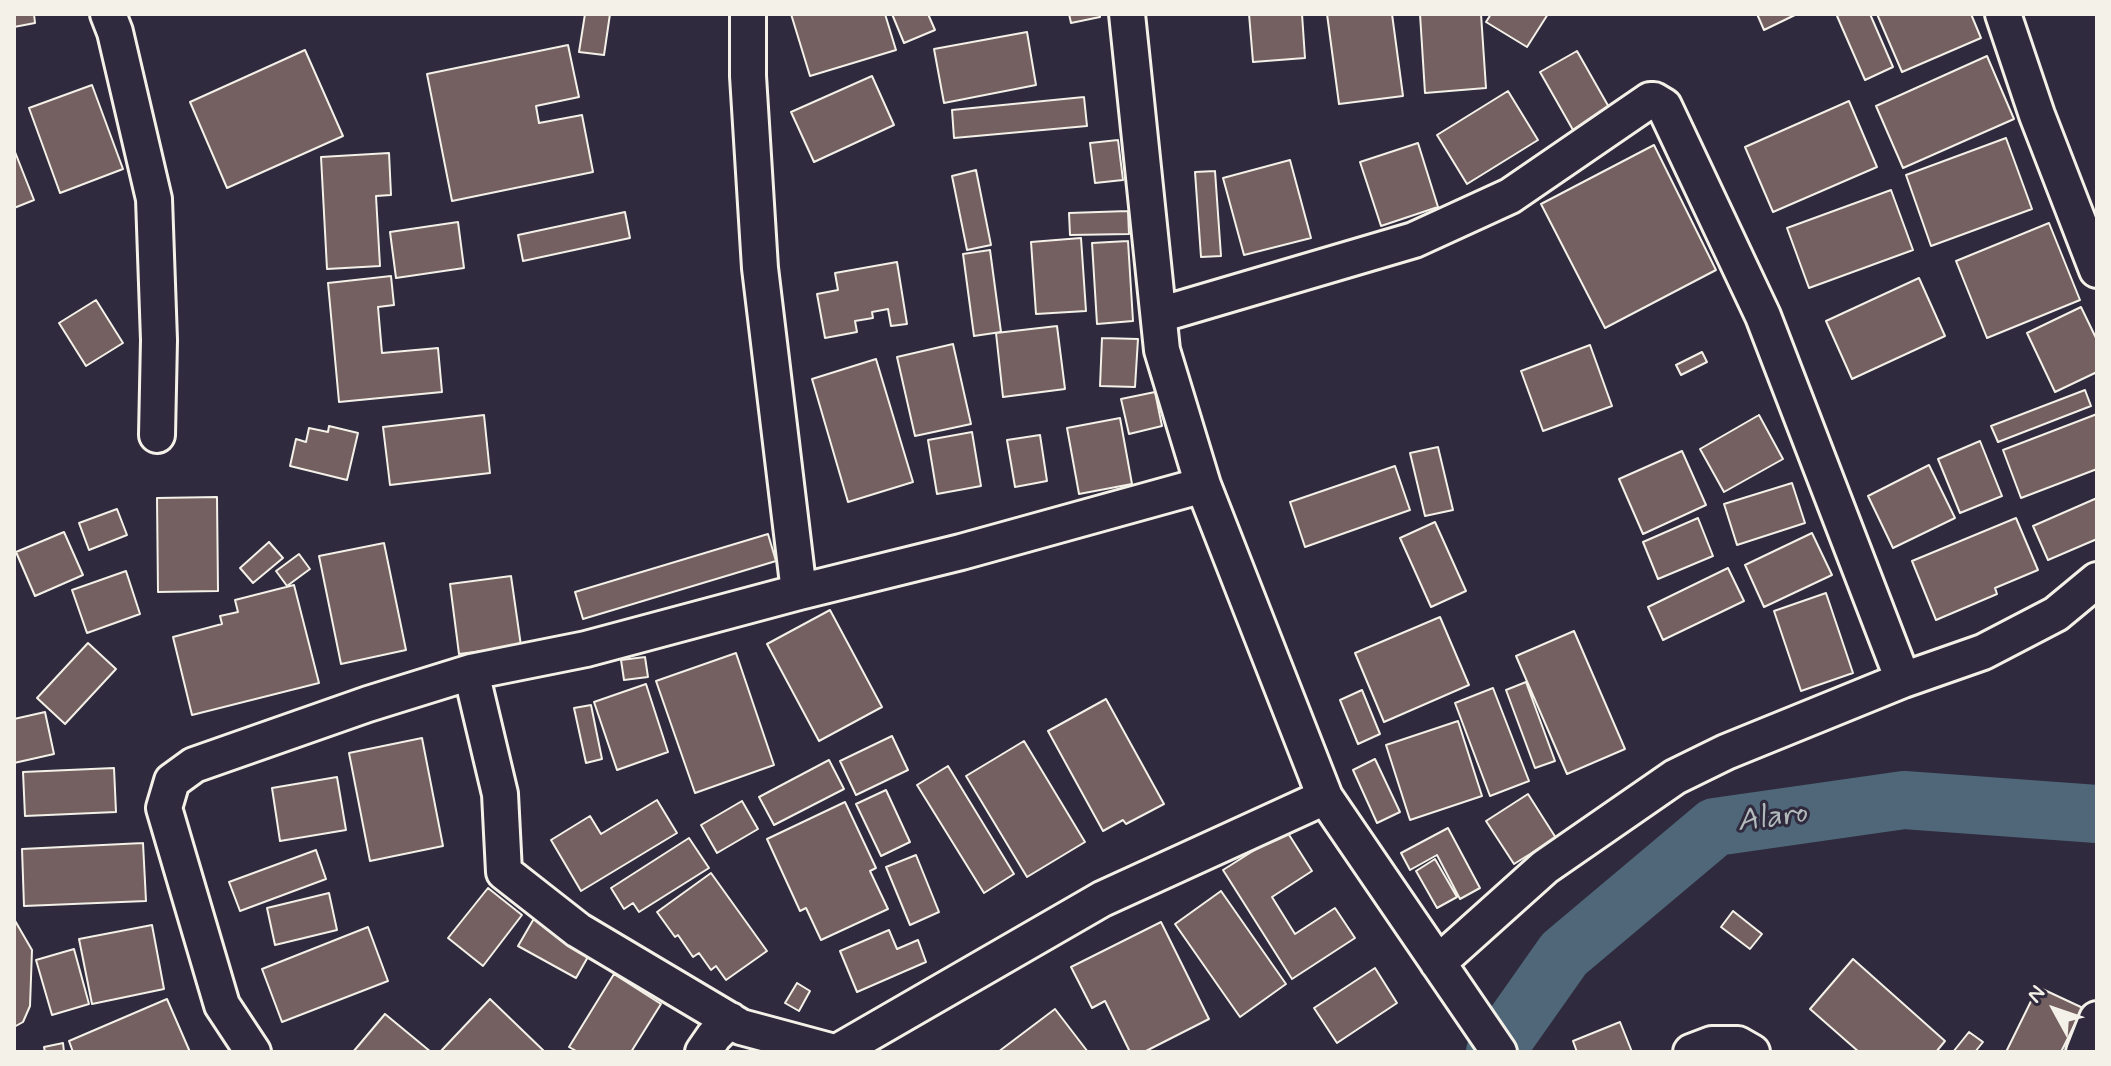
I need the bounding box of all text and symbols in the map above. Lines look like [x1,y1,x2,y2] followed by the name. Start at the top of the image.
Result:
[1735,795,1809,843] water label: Alaro
[2015,970,2095,1050] north arrow
[2021,980,2052,1009] text: N

